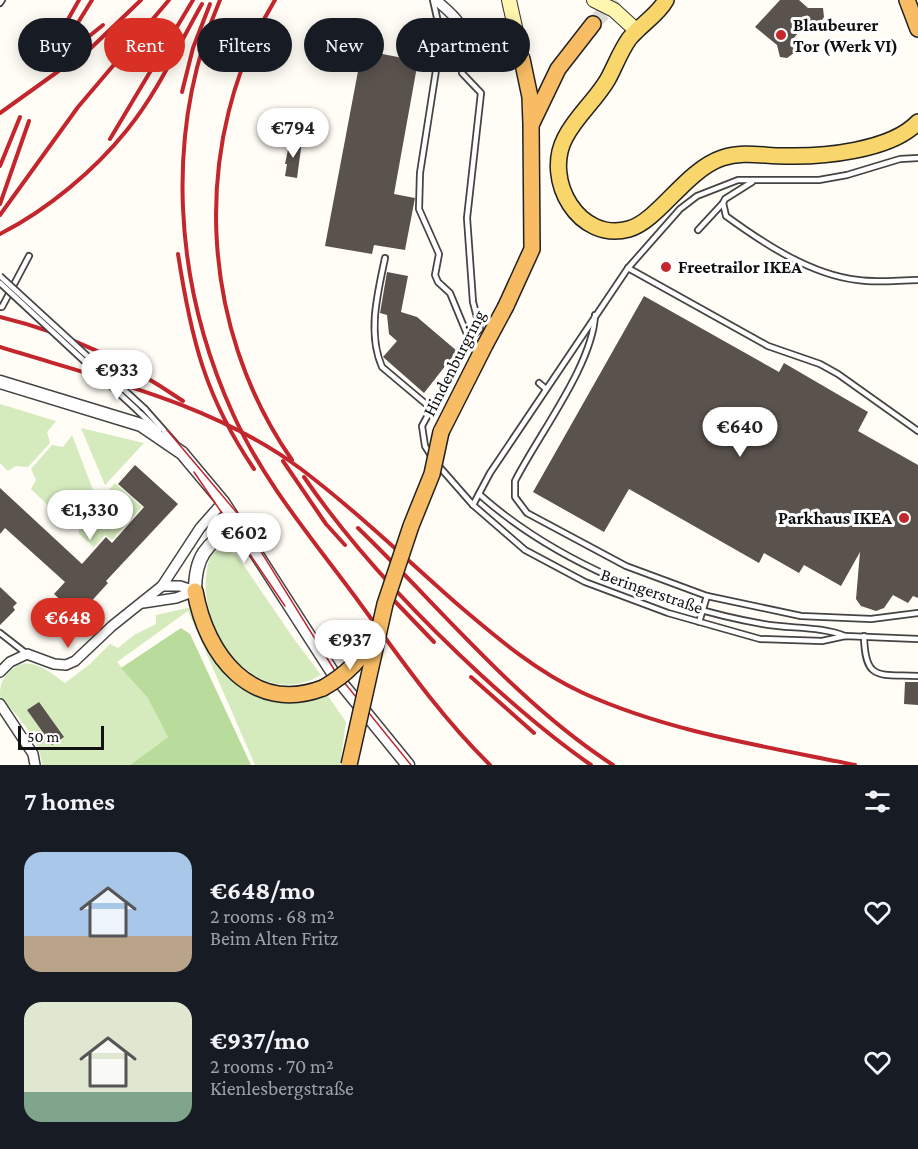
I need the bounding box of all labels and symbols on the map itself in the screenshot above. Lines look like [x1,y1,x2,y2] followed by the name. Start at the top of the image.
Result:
[793,15,898,57] place label: Blaubeurer Tor (Werk VI)
[774,28,788,42] marker: Blaubeurer Tor (Werk VI)
[257,108,329,159] pin: €794
[678,257,802,277] place label: Freetrailor IKEA
[659,260,673,274] marker: Freetrailor IKEA
[419,306,489,419] street label: Hindenburgring
[81,350,153,401] pin: €933
[704,407,776,458] pin: €640
[41,490,139,541] pin: €1,330
[778,508,892,528] place label: Parkhaus IKEA
[897,511,911,525] marker: Parkhaus IKEA
[208,513,280,564] pin: €602
[598,564,706,618] street label: Beringerstraße
[32,598,104,649] pin: €648
[314,620,386,671] pin: €937
[18,723,104,750] scale bar

